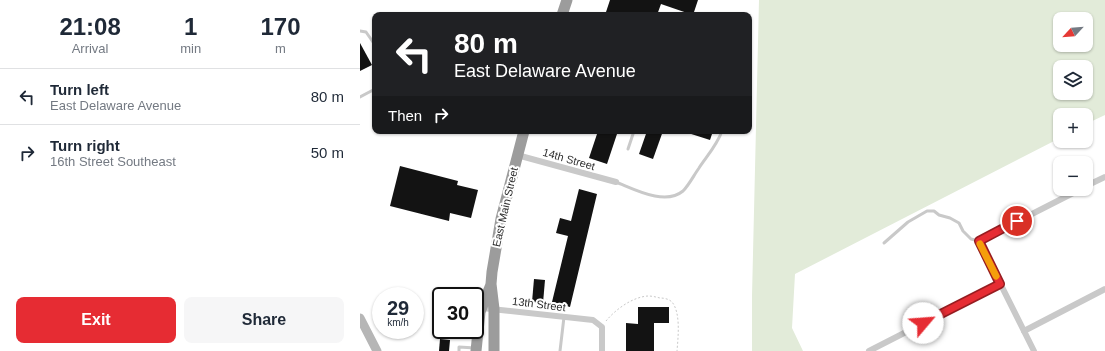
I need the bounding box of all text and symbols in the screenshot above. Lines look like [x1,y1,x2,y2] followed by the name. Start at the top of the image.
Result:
[1053,12,1093,52] north arrow
[1053,12,1093,196] map controls
[59,13,121,40] text: 21:08
[184,13,197,40] text: 1
[261,13,301,40] text: 170
[388,28,440,80] icon: left
[454,28,518,59] text: 80 m
[72,41,109,56] text: Arrival
[180,41,201,56] text: min
[275,41,286,56] text: m
[1053,60,1093,100] button: layers
[454,61,636,81] text: East Delaware Avenue
[50,81,109,98] text: Turn left
[16,86,38,108] icon: left
[311,88,344,105] text: 80 m
[50,98,181,113] text: East Delaware Avenue
[430,104,452,126] icon: right
[388,107,422,124] text: Then
[1053,108,1093,148] button: +
[50,137,120,154] text: Turn right
[16,142,38,164] icon: right
[311,144,344,161] text: 50 m
[541,146,597,172] street label: 14th Street
[50,154,176,169] text: 16th Street Southeast
[1053,156,1093,196] button: −
[490,166,520,248] street label: East Main Street
[1000,204,1034,238] pin
[1006,210,1028,232] icon: arrive
[432,287,484,339] speed limit sign: 30
[512,295,566,313] street label: 13th Street
[16,297,176,343] button: Exit
[184,297,344,343] button: Share
[387,297,409,319] text: 29
[902,302,944,344] position arrow
[387,317,409,328] text: km/h

